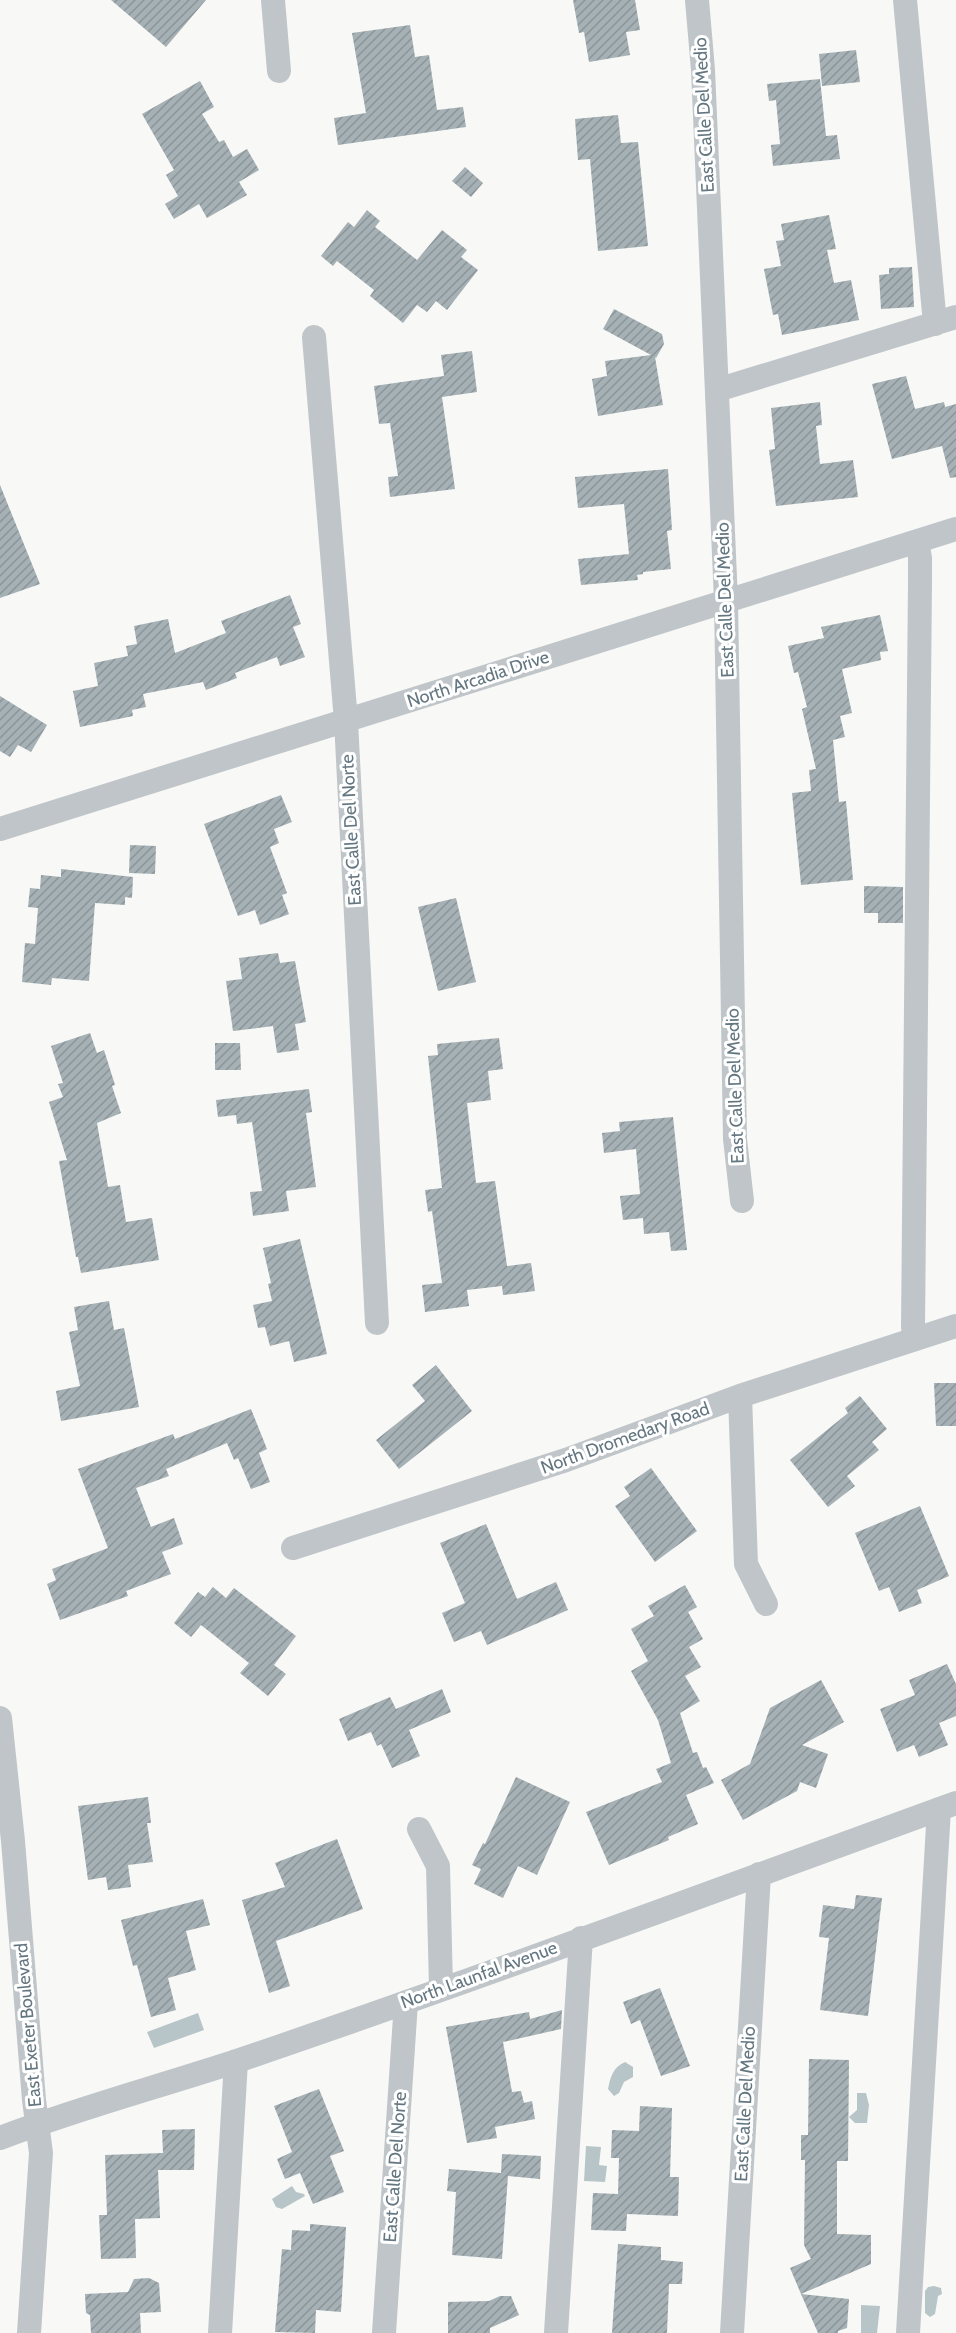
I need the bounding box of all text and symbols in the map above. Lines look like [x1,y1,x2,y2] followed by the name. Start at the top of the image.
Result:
[689,37,719,193] street label: East Calle Del Medio
[711,522,739,678] street label: East Calle Del Medio
[404,646,552,712] street label: North Arcadia Drive
[336,754,366,906] street label: East Calle Del Norte
[721,1008,749,1164] street label: East Calle Del Medio
[538,1397,712,1479] street label: North Dromedary Road
[398,1936,560,2014] street label: North Launfal Avenue
[10,1942,46,2108] street label: East Exeter Boulevard
[730,2026,760,2182] street label: East Calle Del Medio
[379,2091,411,2243] street label: East Calle Del Norte

